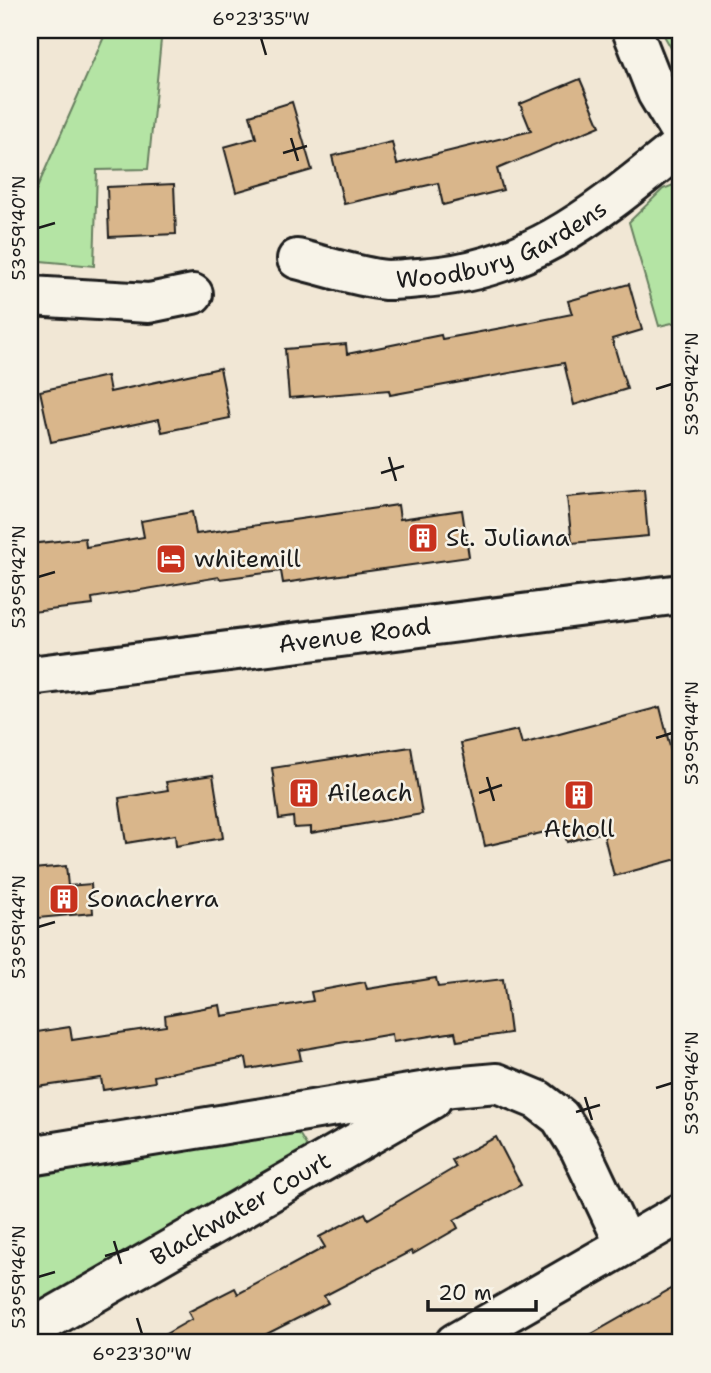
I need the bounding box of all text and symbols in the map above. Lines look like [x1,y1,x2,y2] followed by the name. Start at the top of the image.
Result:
[212,7,310,31] text: 6°23'35"W
[7,176,31,280] text: 53°59'40"N
[395,192,613,296] street label: Woodbury Gardens
[680,332,704,436] text: 53°59'42"N
[406,521,440,555] building icon: St. Juliana
[446,522,570,554] place label: St. Juliana
[7,525,31,629] text: 53°59'42"N
[154,542,188,576] hotel icon: whitemill
[194,543,301,575] place label: whitemill
[276,610,432,661] street label: Avenue Road
[680,681,704,785] text: 53°59'44"N
[287,776,321,810] building icon: Aileach
[327,777,413,809] place label: Aileach
[562,778,596,812] building icon: Atholl
[544,813,615,845] place label: Atholl
[7,875,31,979] text: 53°59'44"N
[47,882,81,916] building icon: Sonacherra
[87,883,219,915] place label: Sonacherra
[680,1031,704,1135] text: 53°59'46"N
[145,1145,337,1273] street label: Blackwater Court
[7,1225,31,1329] text: 53°59'46"N
[428,1268,536,1312] scale bar
[438,1279,492,1307] text: 20 m
[92,1342,192,1366] text: 6°23'30"W

